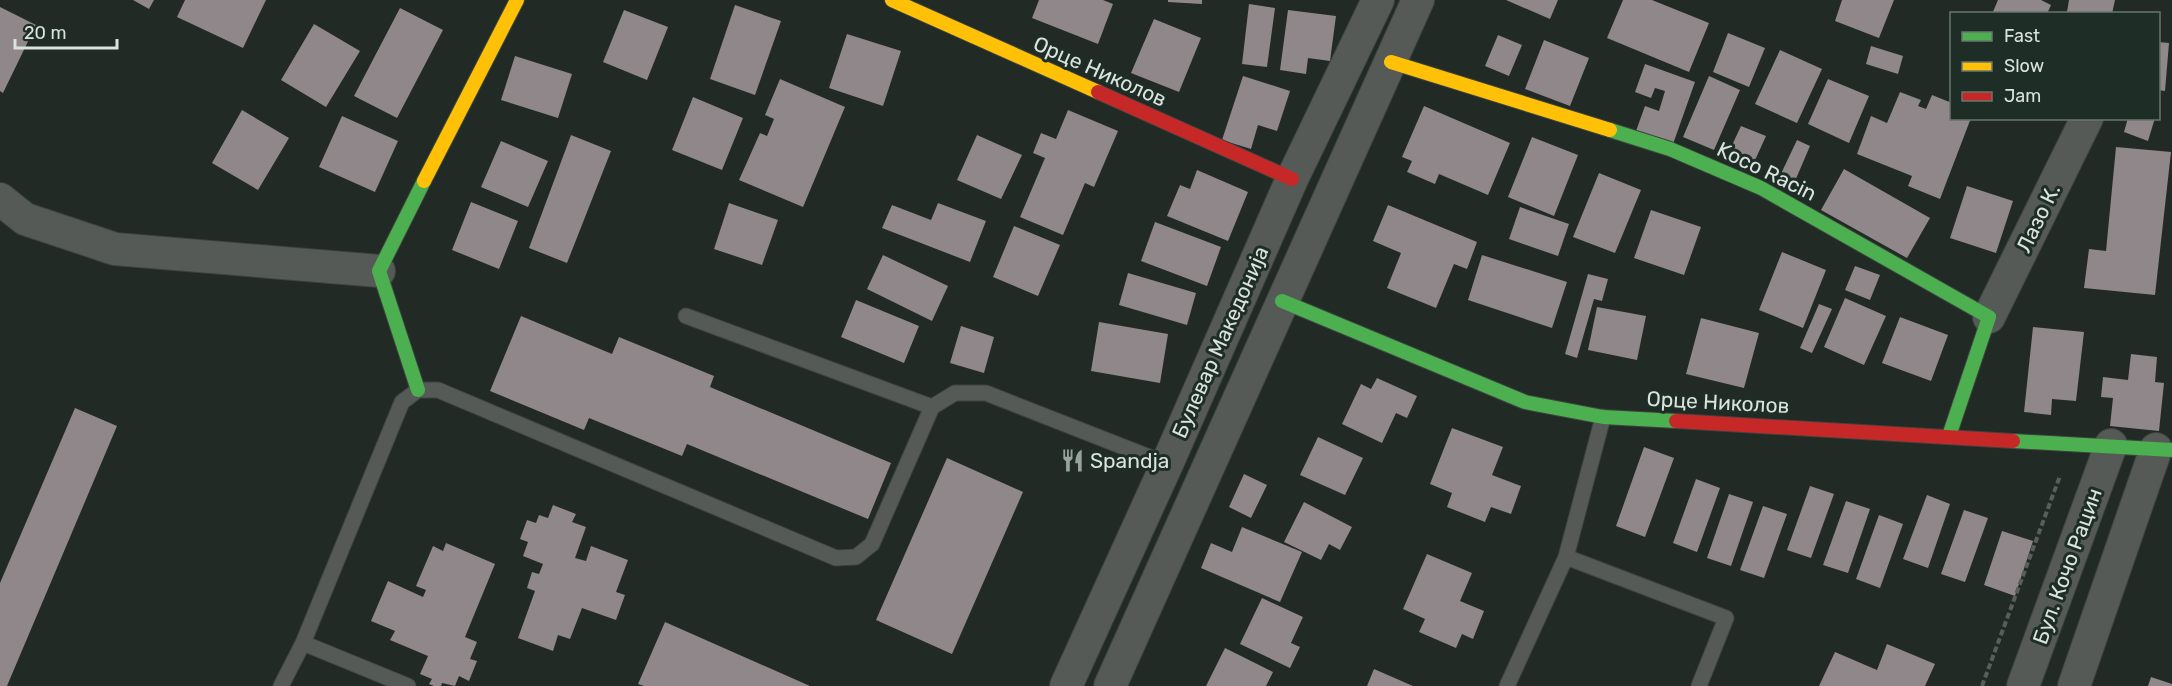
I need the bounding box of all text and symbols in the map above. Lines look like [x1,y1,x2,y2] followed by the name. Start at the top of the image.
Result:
[15,12,117,50] scale bar
[1950,12,2160,120] legend
[24,22,66,44] text: 20 m
[2004,25,2040,47] text: Fast
[1030,30,1170,112] street label: Орце Николов
[2004,55,2044,77] text: Slow
[2004,85,2041,107] text: Jam
[1713,136,1821,206] street label: Koco Racin
[2011,180,2065,256] street label: Лазо К.
[1166,242,1274,442] street label: Булевар Македонија
[1646,386,1790,418] street label: Орце Николов
[1059,447,1085,473] restaurant icon: Spandja
[1090,448,1169,473] place label: Spandja
[2027,485,2107,647] street label: Бул. Кочо Рацин

